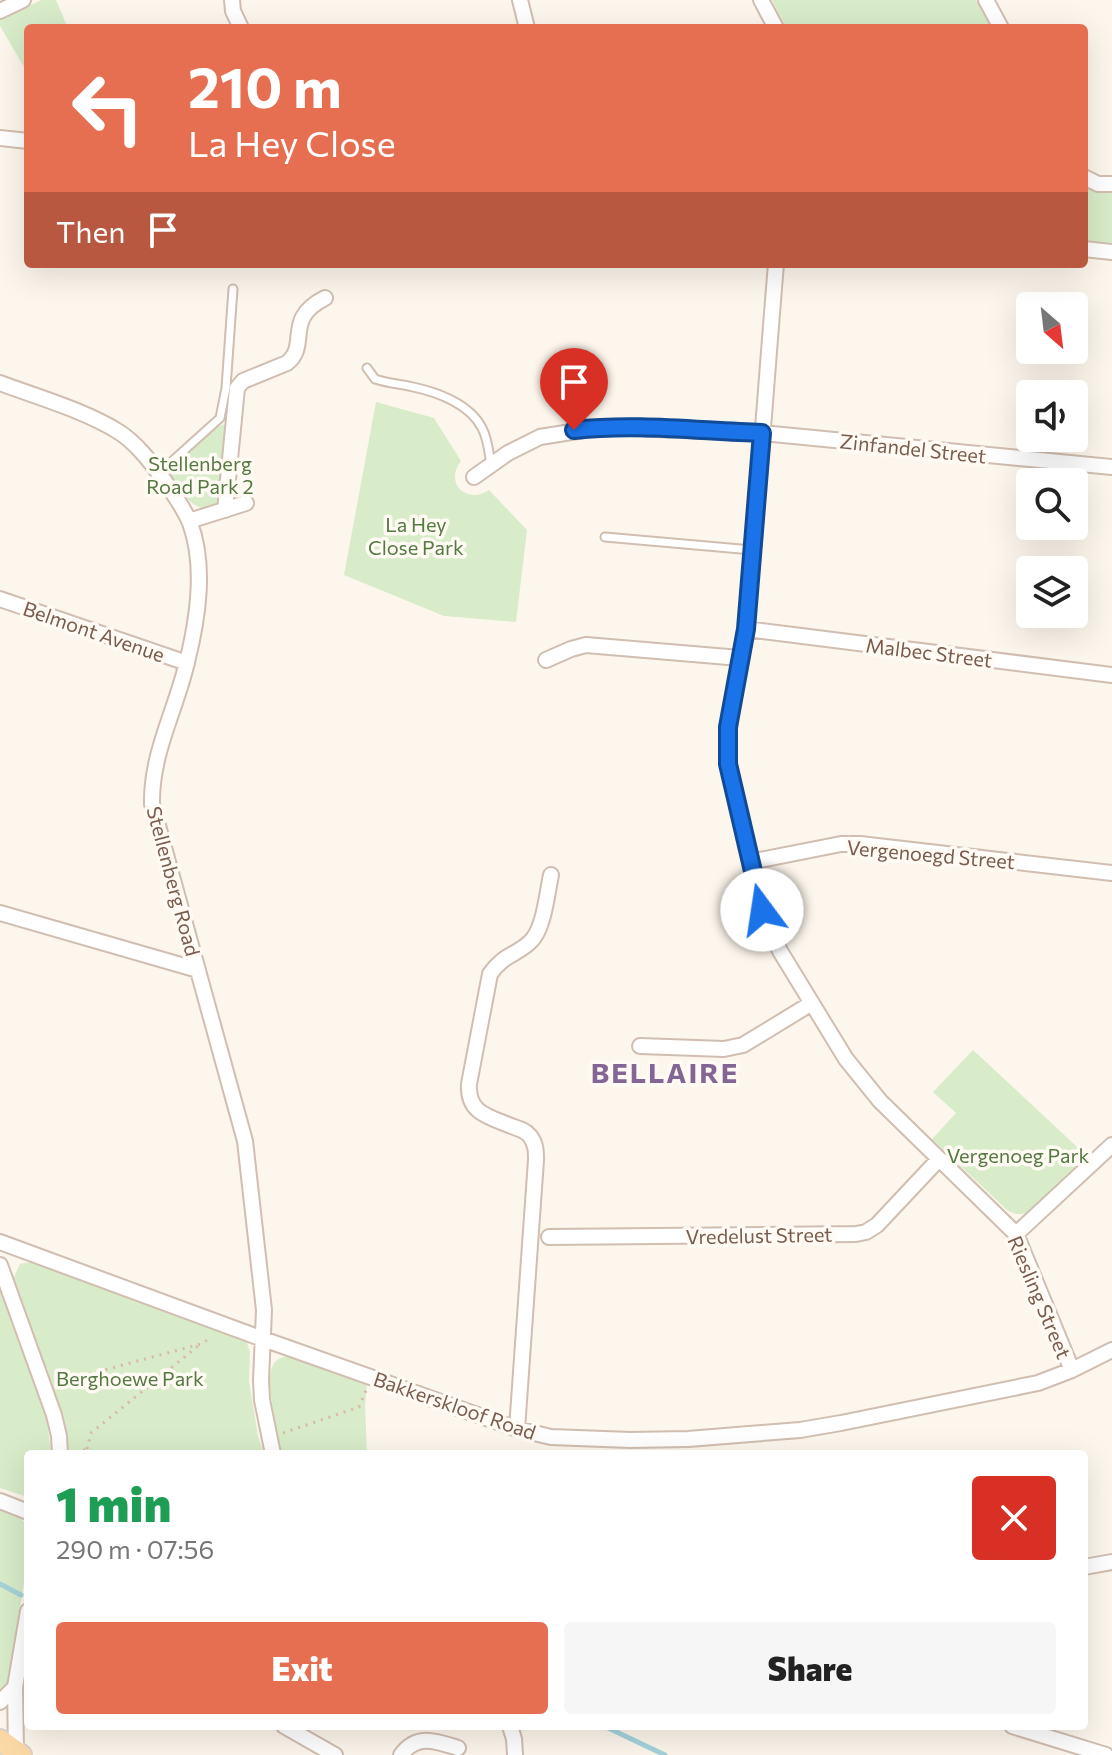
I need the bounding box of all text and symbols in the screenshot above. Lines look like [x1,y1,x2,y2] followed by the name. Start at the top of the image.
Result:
[188,51,342,120] text: 210 m
[56,56,160,160] icon: left
[188,120,396,164] text: La Hey Close
[141,208,185,252] icon: arrive
[56,212,125,249] text: Then
[1016,292,1088,364] north arrow
[1016,292,1088,628] map controls
[540,348,608,430] pin
[552,360,596,404] icon: arrive
[1016,380,1088,452] button: sound
[839,428,987,468] street label: Zinfandel Street
[146,451,254,498] park label: Stellenberg Road Park 2
[1016,468,1088,540] button: search
[368,512,464,559] park label: La Hey Close Park
[1016,556,1088,628] button: layers
[20,596,168,666] street label: Belmont Avenue
[864,632,994,672] street label: Malbec Street
[142,803,206,959] street label: Stellenberg Road
[846,835,1016,873] street label: Vergenoegd Street
[720,868,804,952] position arrow
[591,1055,739,1089] district label: BELLAIRE
[947,1143,1089,1167] park label: Vergenoeg Park
[685,1222,833,1248] street label: Vredelust Street
[1003,1232,1077,1362] street label: Riesling Street
[56,1366,204,1390] park label: Berghoewe Park
[371,1366,539,1444] street label: Bakkerskloof Road
[56,1473,171,1532] text: 1 min
[972,1476,1056,1560] button: close
[56,1533,214,1564] text: 290 m · 07:56
[56,1622,548,1714] button: Exit
[564,1622,1056,1714] button: Share

